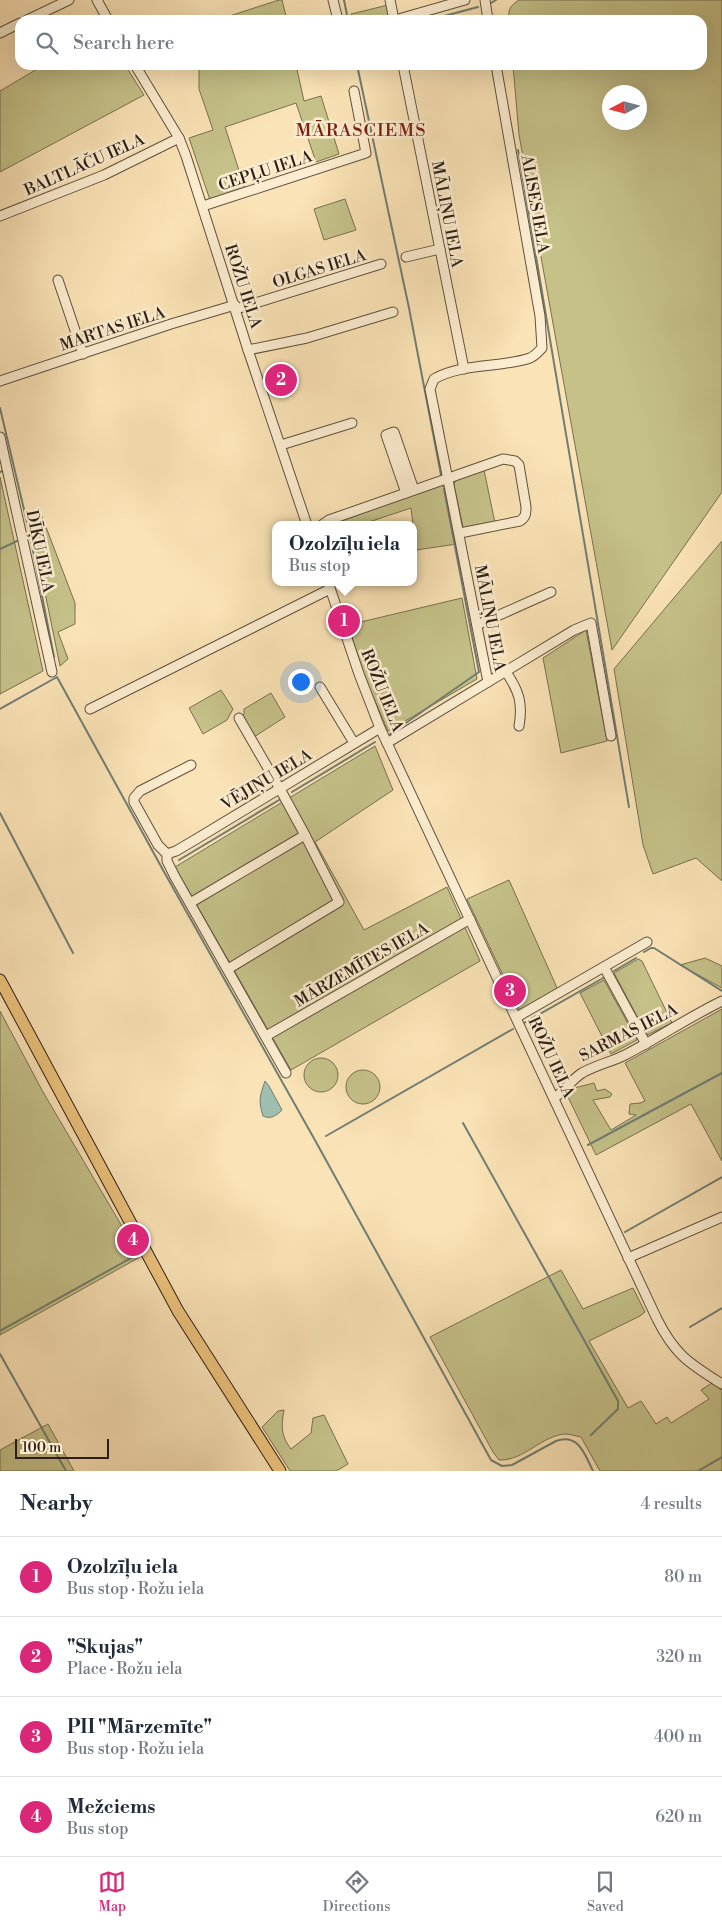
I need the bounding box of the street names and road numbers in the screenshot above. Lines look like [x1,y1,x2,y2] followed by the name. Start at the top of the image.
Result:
[19,127,149,201] street label: BALTLĀČU IELA
[216,146,316,196] street label: CEPĻU IELA
[516,152,554,256] street label: ALISES IELA
[427,159,468,270] street label: MĀLIŅU IELA
[220,241,268,332] street label: ROŽU IELA
[270,245,370,293] street label: OLGAS IELA
[57,302,169,355] street label: MARTAS IELA
[21,508,60,595] street label: DĪĶU IELA
[470,563,511,674] street label: MĀLIŅU IELA
[356,645,410,736] street label: ROŽU IELA
[216,744,316,815] street label: VĒJIŅU IELA
[290,917,433,1012] street label: MĀRZEMĪTES IELA
[576,999,682,1066] street label: SARMAS IELA
[524,1013,581,1102] street label: ROŽU IELA

